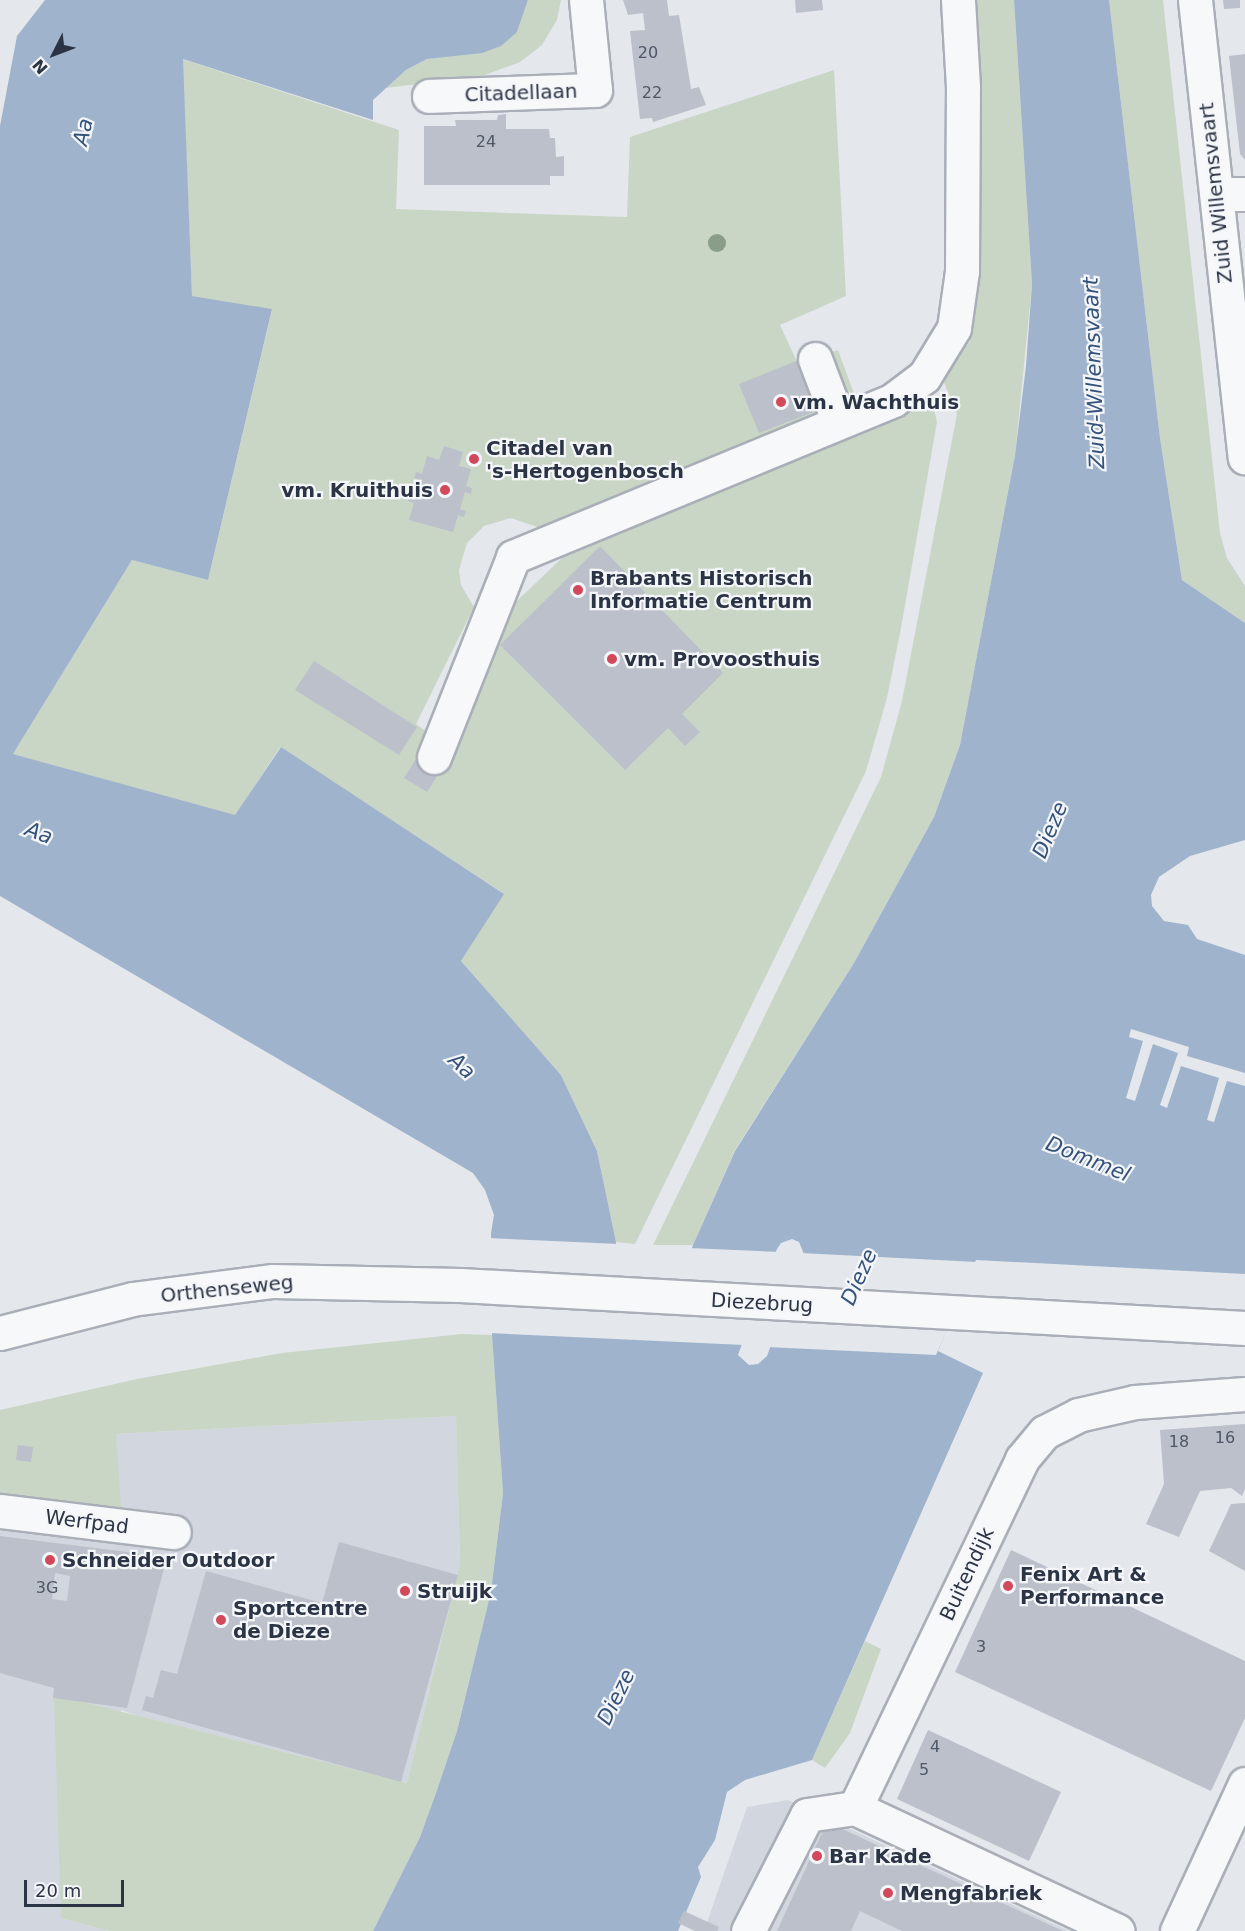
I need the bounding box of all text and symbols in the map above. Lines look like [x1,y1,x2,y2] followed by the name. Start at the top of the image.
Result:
[24,24,84,84] north arrow
[638,43,658,63] house number: 20
[29,55,52,78] text: N
[464,79,578,107] street label: Citadellaan
[642,83,662,103] house number: 22
[1195,101,1237,285] street label: Zuid Willemsvaart
[68,116,98,148] water label: Aa
[476,132,496,152] house number: 24
[1078,277,1110,469] water label: Zuid-Willemsvaart
[793,390,959,414] place label: vm. Wachthuis
[774,395,788,409] marker: vm. Wachthuis
[486,436,684,483] place label: Citadel van 's-Hertogenbosch
[467,452,481,466] marker: Citadel van 's-Hertogenbosch
[281,478,433,502] place label: vm. Kruithuis
[438,483,452,497] marker: vm. Kruithuis
[590,566,813,613] place label: Brabants Historisch Informatie Centrum
[571,583,585,597] marker: Brabants Historisch Informatie Centrum
[624,647,820,671] place label: vm. Provoosthuis
[605,652,619,666] marker: vm. Provoosthuis
[1027,798,1073,862] water label: Dieze
[22,816,56,850] water label: Aa
[443,1047,481,1085] water label: Aa
[1042,1131,1134,1187] water label: Dommel
[836,1245,882,1309] water label: Dieze
[159,1270,295,1308] street label: Orthenseweg
[710,1288,814,1318] street label: Diezebrug
[1215,1428,1235,1448] house number: 16
[1169,1432,1189,1452] house number: 18
[44,1505,130,1539] street label: Werfpad
[935,1524,999,1624] street label: Buitendijk
[62,1548,274,1572] place label: Schneider Outdoor
[43,1553,57,1567] marker: Schneider Outdoor
[1020,1562,1164,1609] place label: Fenix Art & Performance
[36,1578,58,1598] house number: 3G
[417,1579,492,1603] place label: Struijk
[1001,1579,1015,1593] marker: Fenix Art & Performance
[398,1584,412,1598] marker: Struijk
[233,1596,368,1643] place label: Sportcentre de Dieze
[214,1613,228,1627] marker: Sportcentre de Dieze
[976,1637,986,1657] house number: 3
[592,1665,640,1729] water label: Dieze
[930,1737,940,1757] house number: 4
[919,1760,929,1780] house number: 5
[829,1844,931,1868] place label: Bar Kade
[810,1849,824,1863] marker: Bar Kade
[27,1868,128,1906] scale bar
[35,1880,81,1901] text: 20 m
[900,1881,1042,1905] place label: Mengfabriek
[881,1886,895,1900] marker: Mengfabriek

